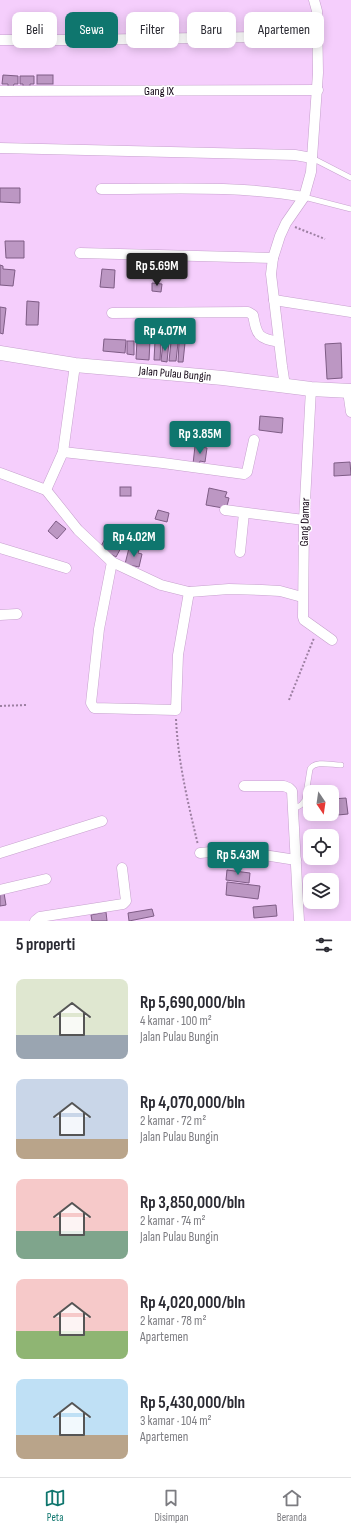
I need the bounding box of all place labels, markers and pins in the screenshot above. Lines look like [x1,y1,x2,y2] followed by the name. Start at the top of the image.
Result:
[116,253,198,287] pin: Rp 5.69M
[124,318,206,352] pin: Rp 4.07M
[159,421,241,455] pin: Rp 3.85M
[93,524,175,558] pin: Rp 4.02M
[197,842,279,876] pin: Rp 5.43M

